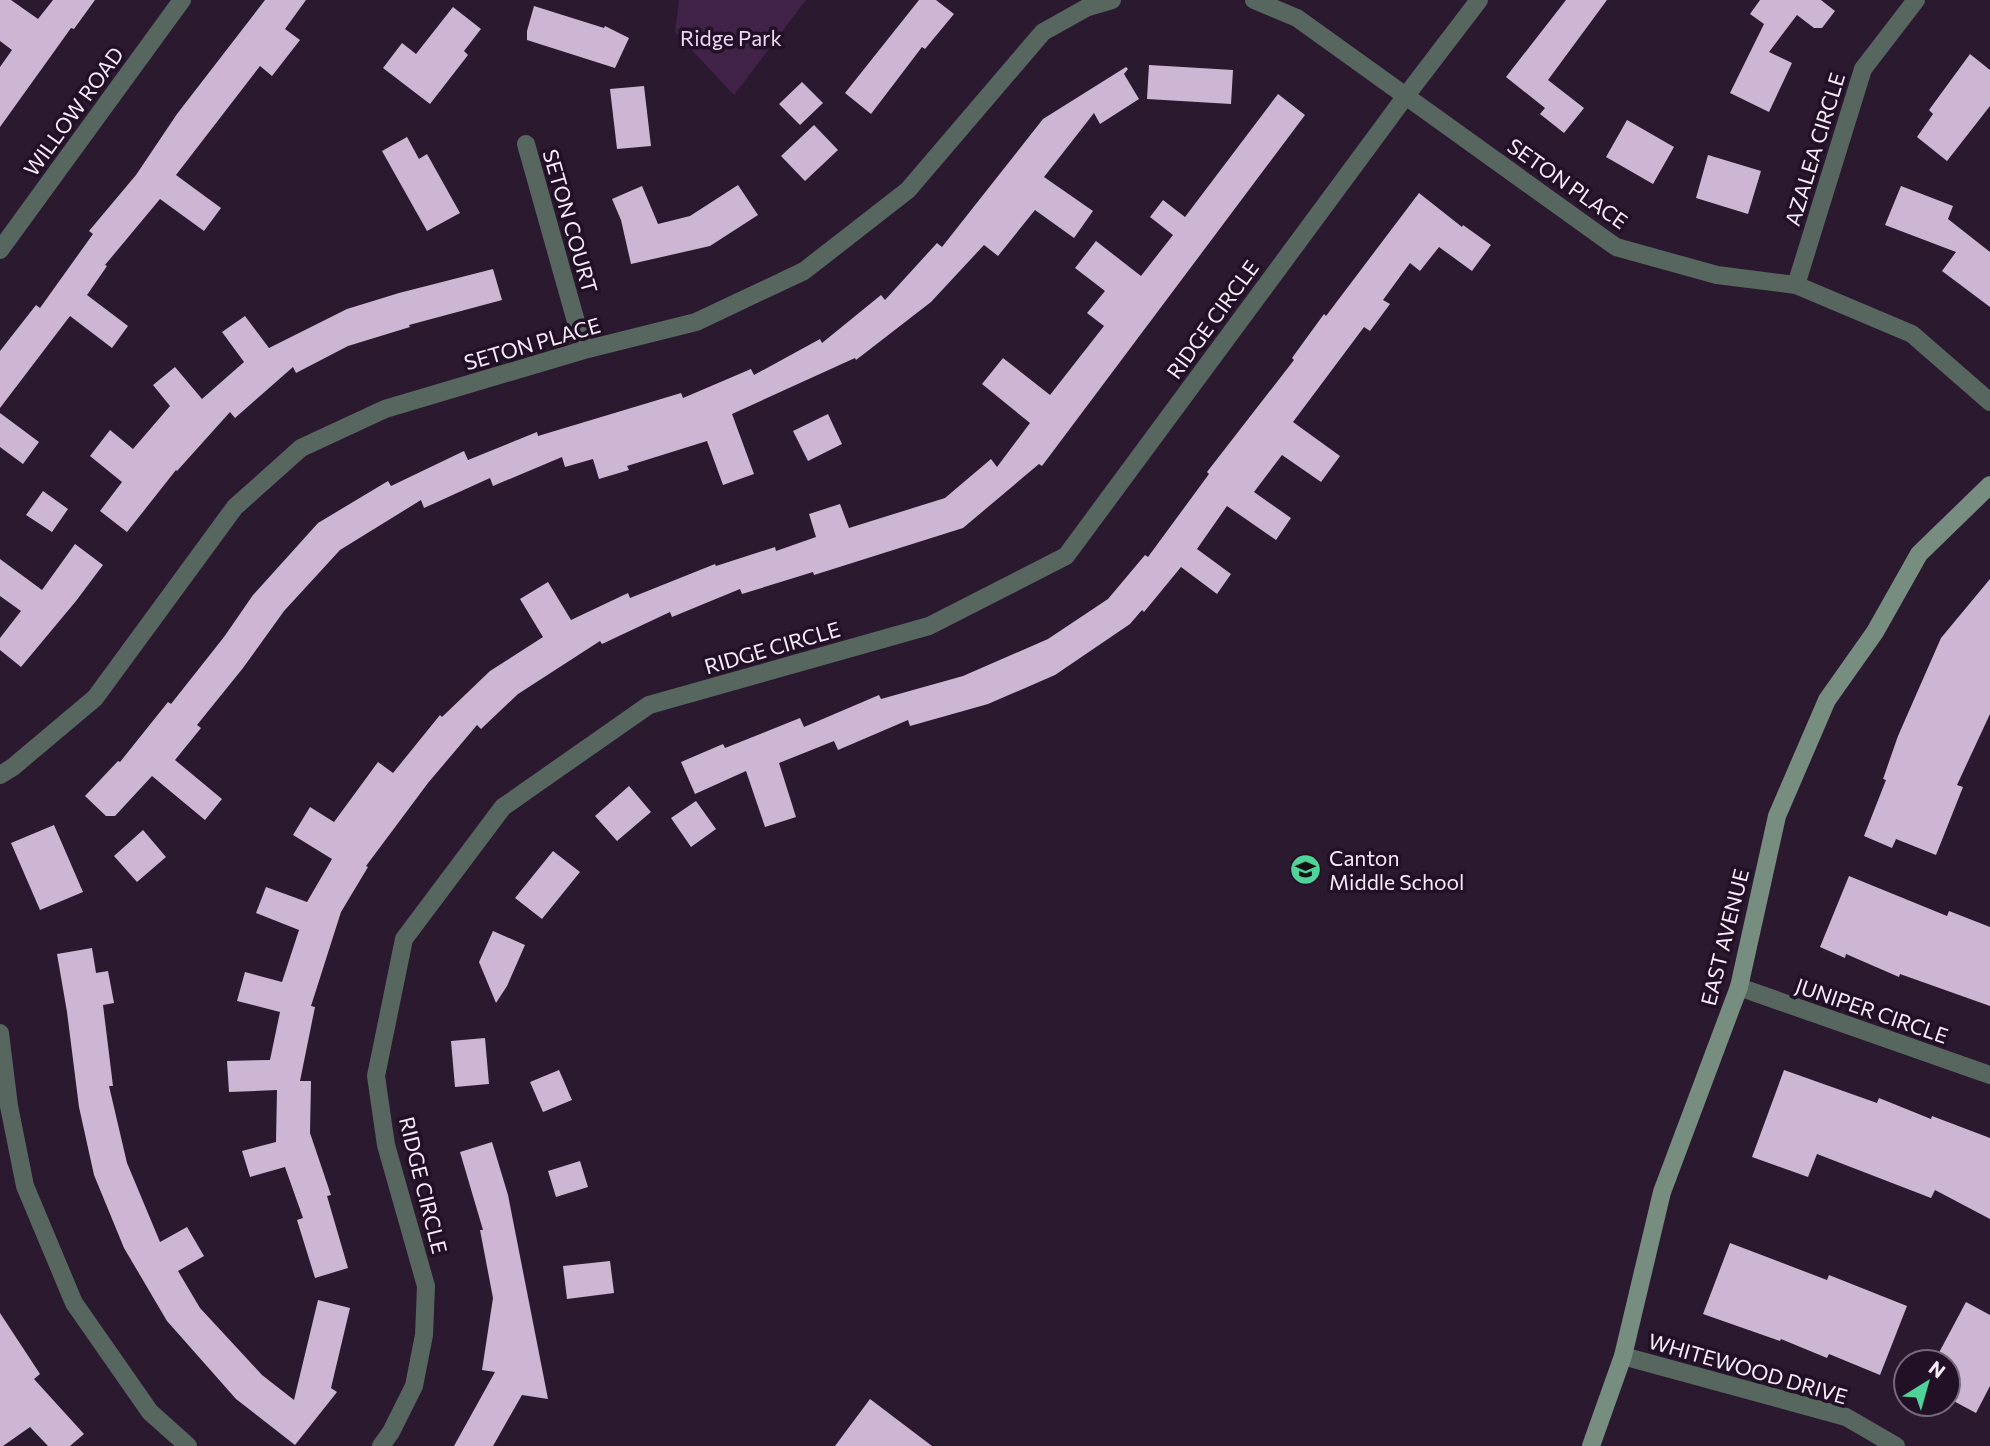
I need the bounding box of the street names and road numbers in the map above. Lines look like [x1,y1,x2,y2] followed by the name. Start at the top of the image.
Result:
[18,42,128,180] street label: WILLOW ROAD
[1779,69,1849,229] street label: AZALEA CIRCLE
[1503,132,1633,234] street label: SETON PLACE
[539,146,603,296] street label: SETON COURT
[1161,255,1263,383] street label: RIDGE CIRCLE
[461,312,603,374] street label: SETON PLACE
[701,616,843,678] street label: RIDGE CIRCLE
[1695,866,1753,1008] street label: EAST AVENUE
[1792,972,1952,1048] street label: JUNIPER CIRCLE
[395,1114,453,1256] street label: RIDGE CIRCLE
[1646,1328,1850,1408] street label: WHITEWOOD DRIVE

